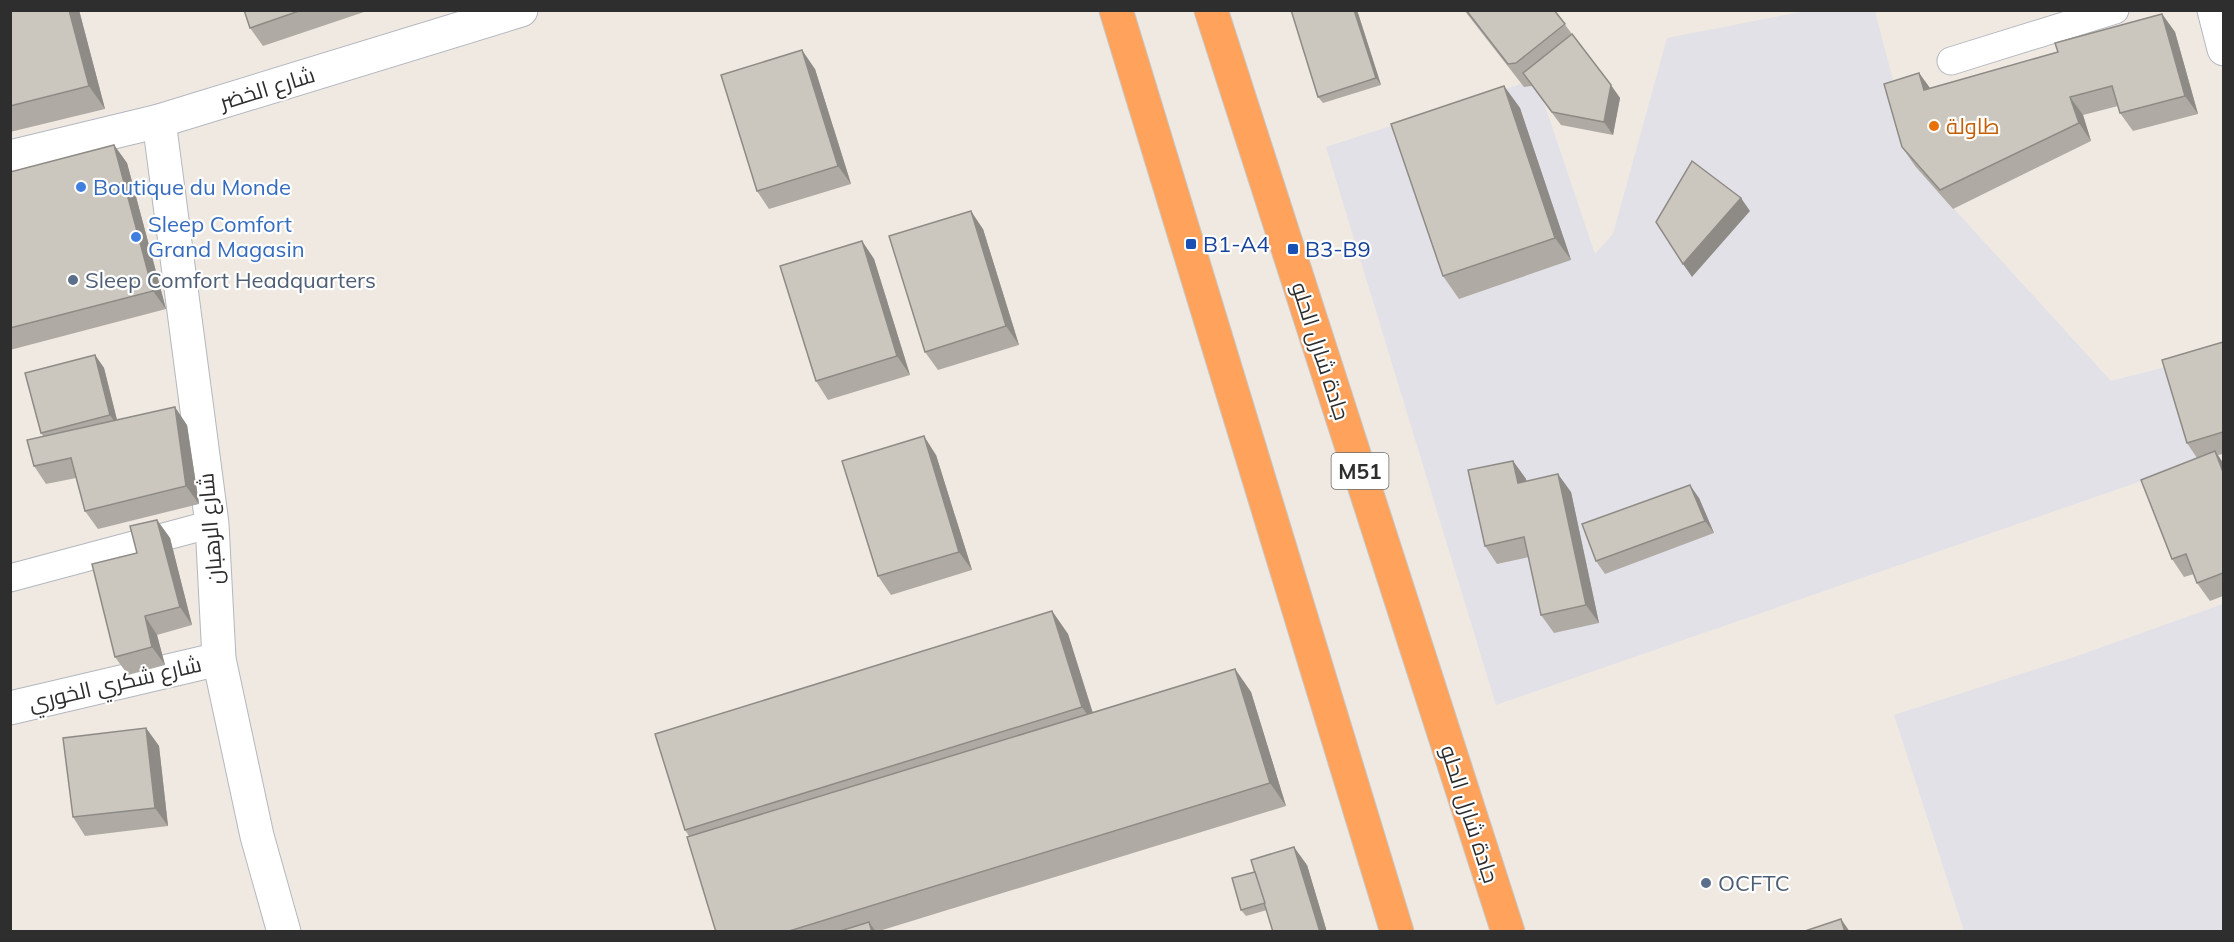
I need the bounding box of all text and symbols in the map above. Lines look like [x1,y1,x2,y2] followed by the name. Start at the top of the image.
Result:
[214,60,318,117] street label: شارع الخضر
[1946,112,2000,140] place label: طاولة
[1927,119,1941,133] marker: طاولة
[93,173,291,201] place label: Boutique du Monde
[74,180,88,194] marker: Boutique du Monde
[148,210,305,263] place label: Sleep Comfort Grand Magasin
[129,230,143,244] marker: Sleep Comfort Grand Magasin
[1203,230,1270,258] place label: B1-A4
[1305,235,1371,263] place label: B3-B9
[1184,237,1198,251] marker: B1-A4
[1286,242,1300,256] marker: B3-B9
[85,266,376,294] place label: Sleep Comfort Headquarters
[66,273,80,287] marker: Sleep Comfort Headquarters
[1286,278,1356,424] street label: جادة شارل الحلو
[1332,453,1388,489] road number: M51
[191,472,230,586] street label: شارع الرهبان
[26,650,205,719] street label: شارع شكري الخوري
[1435,741,1505,887] street label: جادة شارل الحلو
[1718,869,1790,897] place label: OCFTC
[1699,876,1713,890] marker: OCFTC

